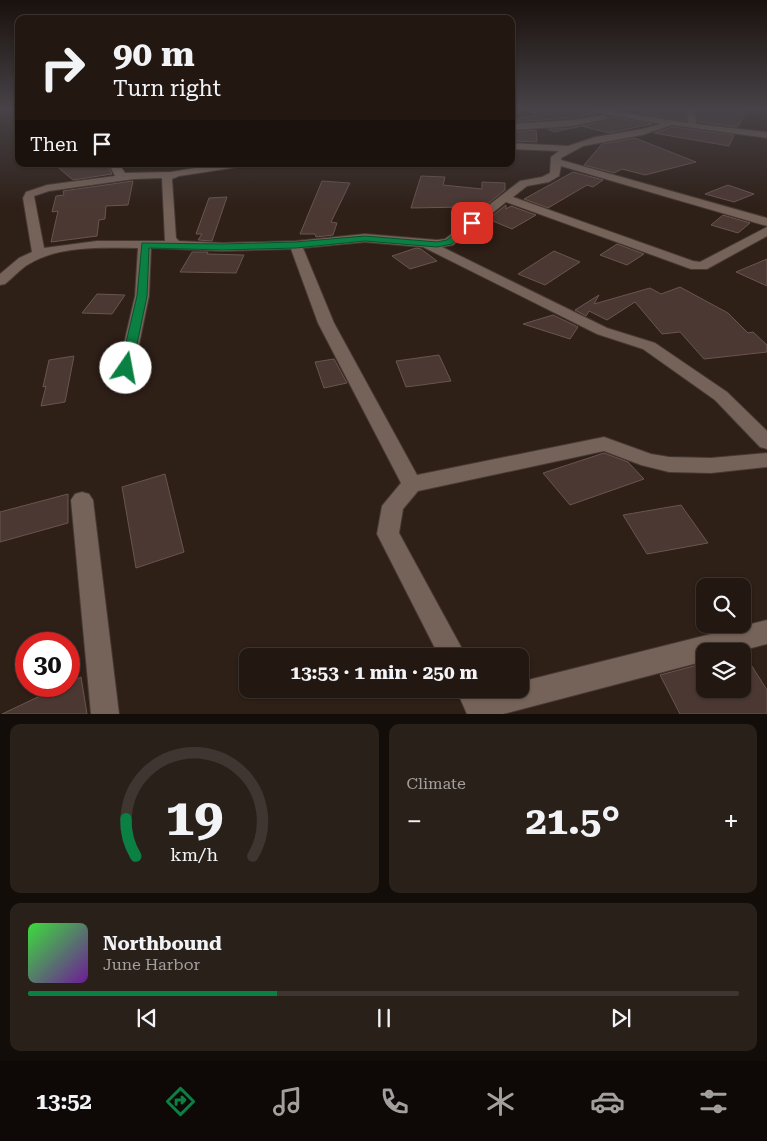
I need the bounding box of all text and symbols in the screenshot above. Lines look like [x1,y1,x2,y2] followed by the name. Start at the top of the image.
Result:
[113,34,195,75] text: 90 m
[30,35,95,100] icon: right
[113,76,221,101] text: Turn right
[88,130,116,158] icon: arrive
[30,133,78,156] text: Then
[451,202,493,244] pin
[458,209,486,237] icon: arrive
[99,341,151,393] position arrow
[696,578,751,698] map controls
[696,578,751,633] button: search
[15,632,80,697] speed limit sign: 30
[696,643,751,698] button: layers
[290,661,478,684] text: 13:53 · 1 min · 250 m
[407,774,466,793] text: Climate
[165,787,223,848] text: 19
[525,799,620,843] text: 21.5°
[407,805,422,838] text: −
[723,805,739,838] text: +
[170,844,219,865] text: km/h
[103,932,222,955] text: Northbound
[103,955,200,974] text: June Harbor
[133,1004,161,1032] icon: previous
[370,1004,398,1032] icon: pause
[607,1004,635,1032] icon: next
[163,1084,198,1119] icon: directions
[270,1084,305,1119] icon: music
[377,1084,412,1119] icon: phone
[483,1084,518,1119] icon: climate
[590,1084,625,1119] icon: car
[696,1084,731,1119] icon: filters
[36,1089,92,1114] text: 13:52

